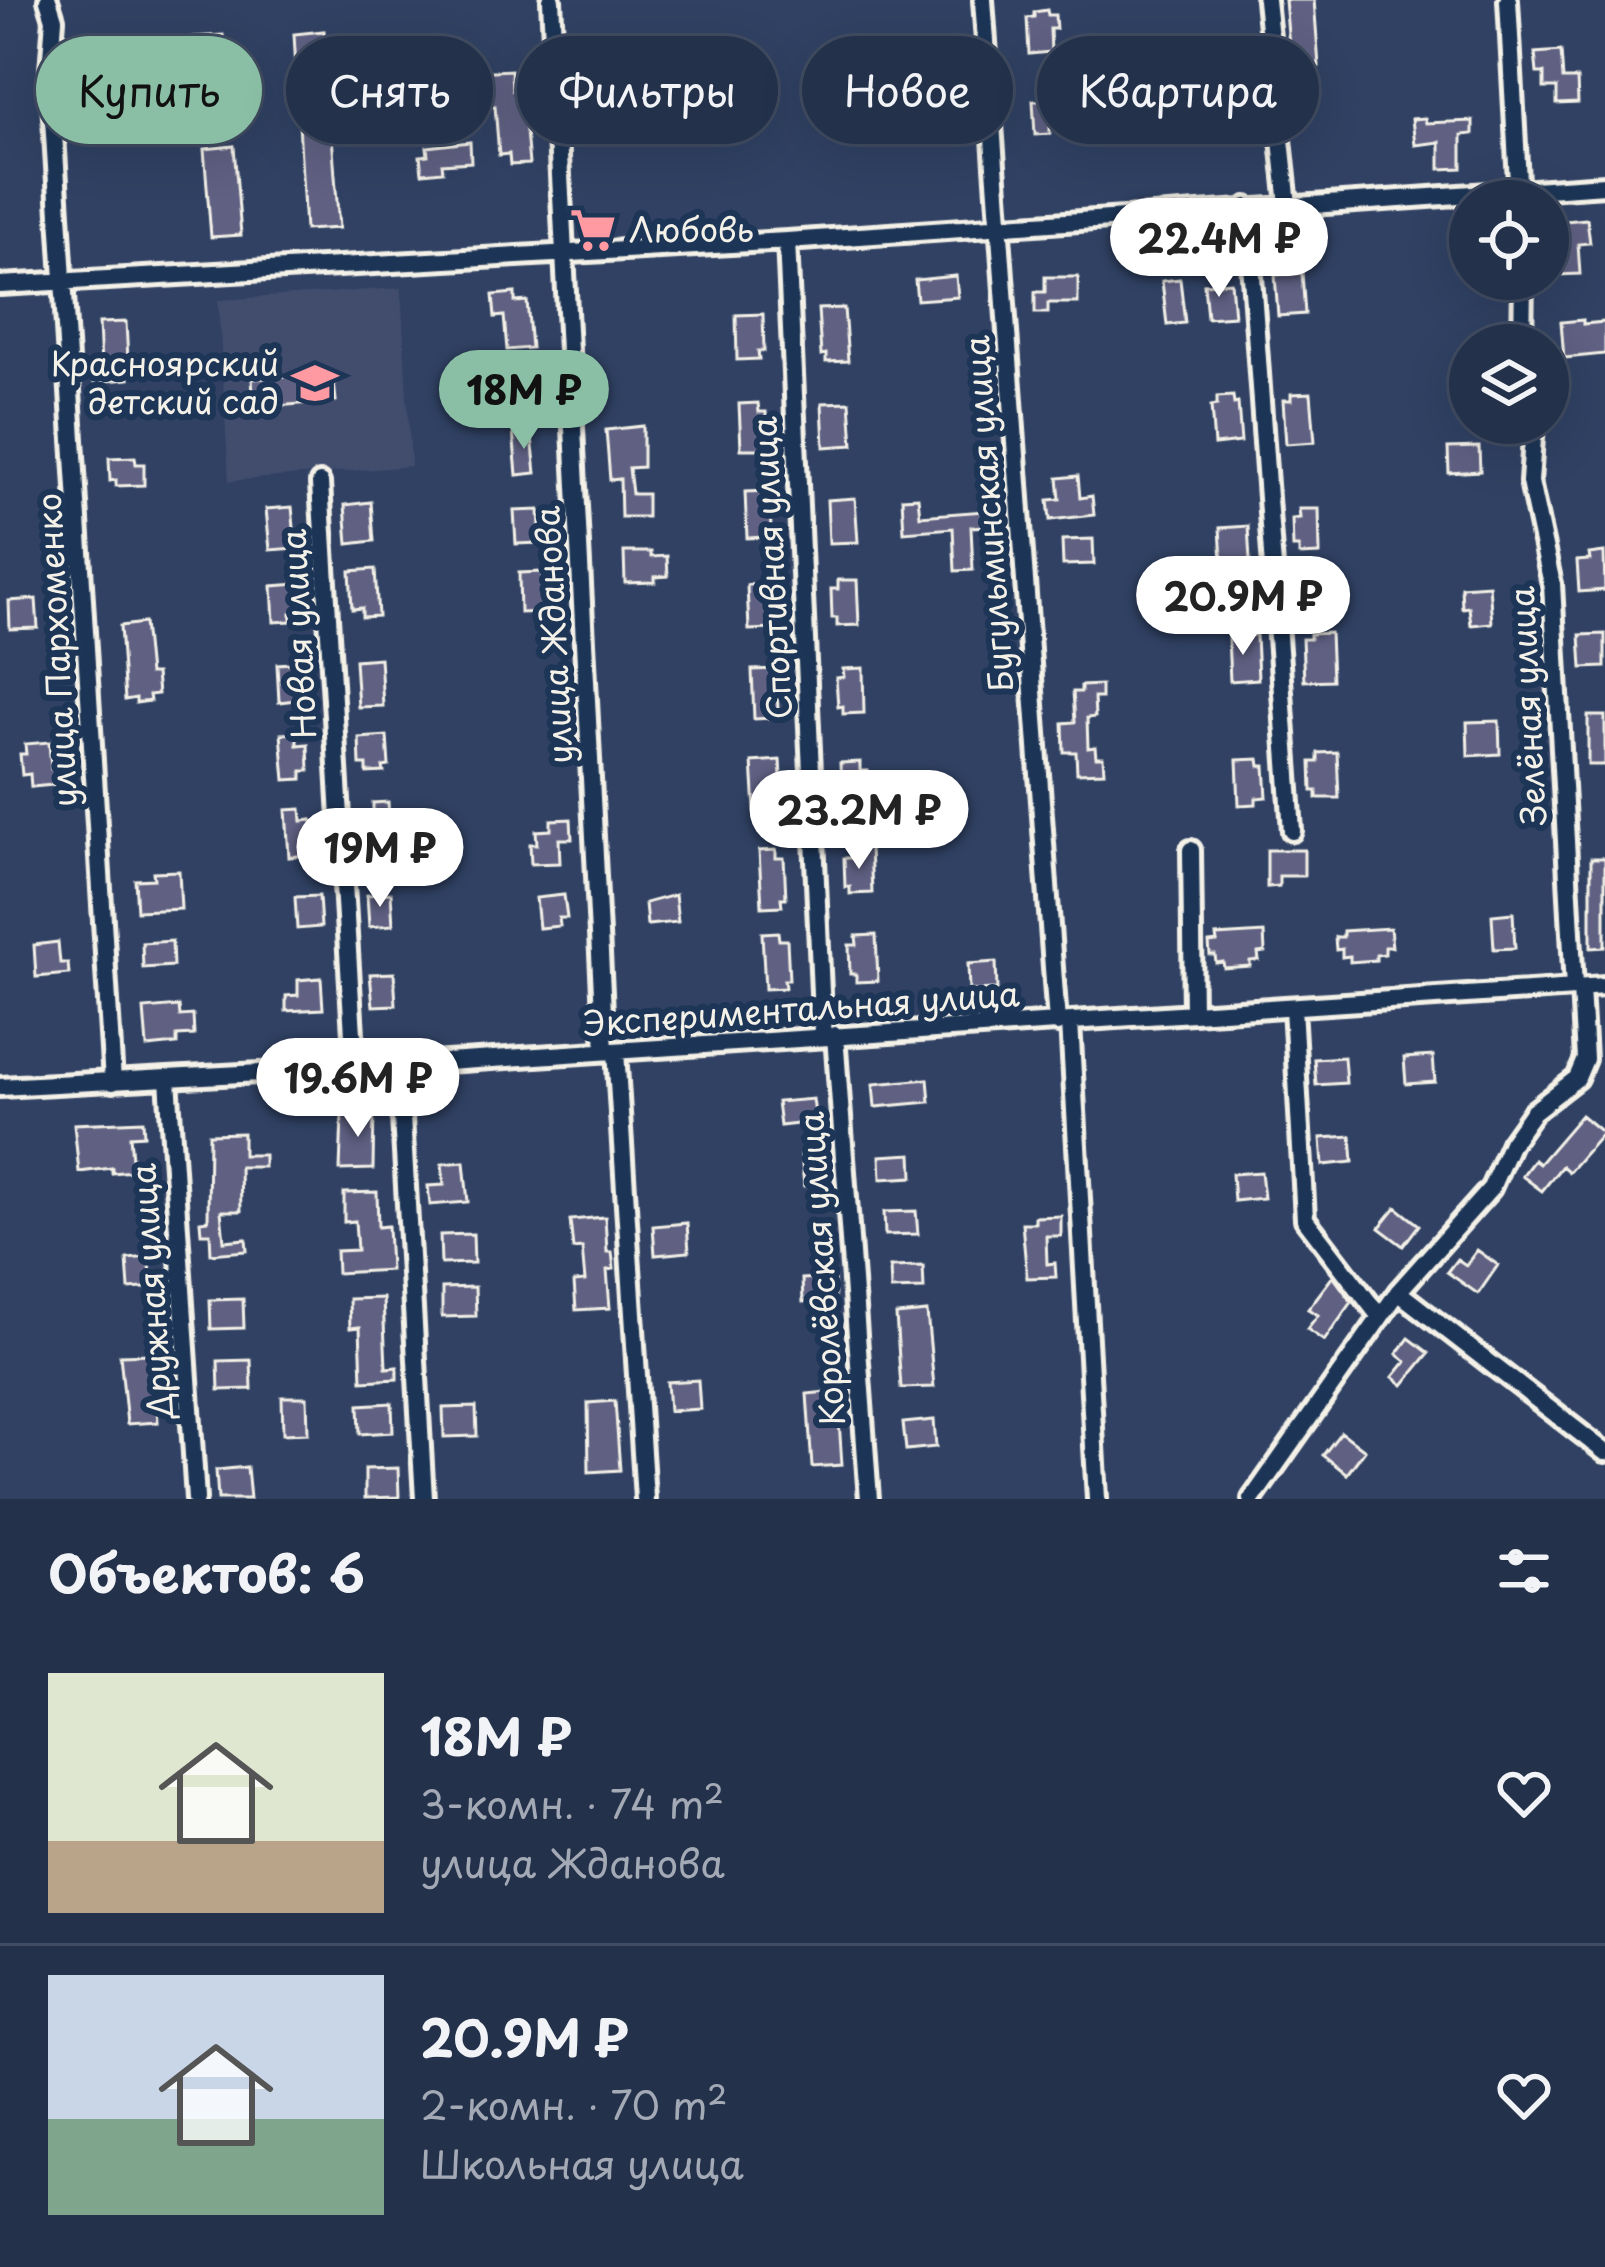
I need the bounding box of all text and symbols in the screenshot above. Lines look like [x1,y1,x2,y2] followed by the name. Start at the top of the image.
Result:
[36,36,262,144] chip: Купить
[286,36,493,144] chip: Снять
[517,36,778,144] chip: Фильтры
[802,36,1013,144] chip: Новое
[1037,36,1319,144] chip: Квартира
[1449,180,1569,444] map controls
[1449,180,1569,300] button: locate
[1108,198,1330,300] pin: 22.4M ₽
[629,203,754,253] place label: Любовь
[568,205,618,255] supermarket icon: Любовь
[1137,207,1301,266] text: 22.4M ₽
[1449,324,1569,444] button: layers
[950,334,1024,694] street label: Бугульминская улица
[51,337,279,425] place label: Красноярский детский сад
[440,350,608,452] pin: 18M ₽
[290,358,340,408] school or university icon: Красноярский детский сад
[466,359,582,418] text: 18M ₽
[737,415,803,721] street label: Спортивная улица
[22,492,88,808] street label: улица Пархоменко
[520,505,584,765] street label: улица Жданова
[267,528,327,740] street label: Новая улица
[1132,556,1354,658] pin: 20.9M ₽
[1163,565,1323,624] text: 20.9M ₽
[1495,585,1557,827] street label: Зелёная улица
[748,770,970,872] pin: 23.2M ₽
[776,779,942,838] text: 23.2M ₽
[296,808,464,910] pin: 19M ₽
[323,817,437,876] text: 19M ₽
[581,967,1021,1047] street label: Экспериментальная улица
[247,1038,469,1140] pin: 19.6M ₽
[283,1047,433,1106] text: 19.6M ₽
[784,1110,856,1428] street label: Королёвская улица
[116,1162,184,1421] street label: Дружная улица
[48,1533,365,1610] text: Объектов: 6
[1491,1538,1557,1604] icon: filters
[420,1696,572,1773] text: 18M ₽
[144,1721,288,1865] icon: home
[1491,1760,1557,1826] icon: heart
[420,1773,724,1832] text: 3-комн. · 74 m²
[420,1832,725,1891] text: улица Жданова
[420,1997,629,2074] text: 20.9M ₽
[144,2023,288,2167] icon: home
[1491,2062,1557,2128] icon: heart
[420,2074,728,2133] text: 2-комн. · 70 m²
[420,2133,744,2192] text: Школьная улица

